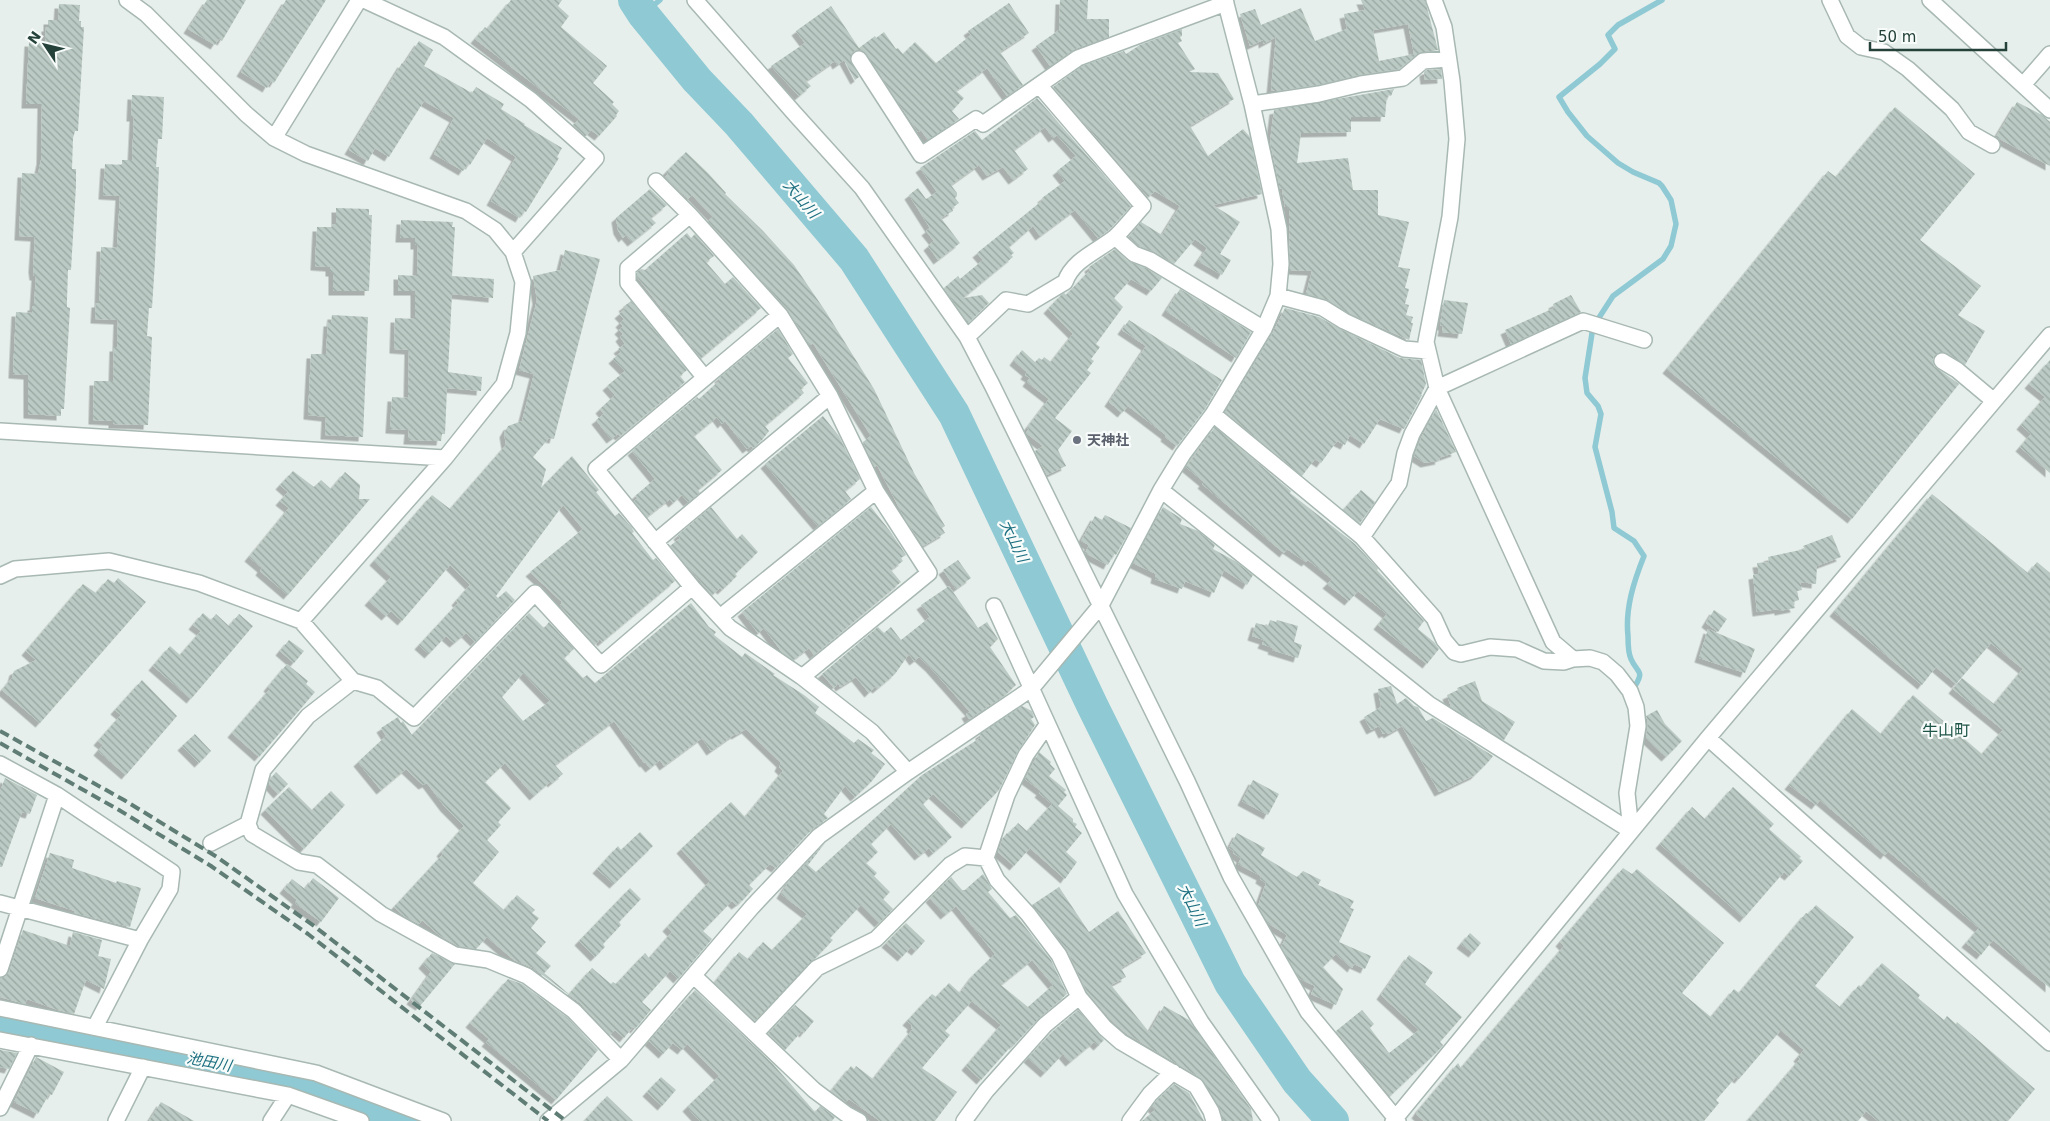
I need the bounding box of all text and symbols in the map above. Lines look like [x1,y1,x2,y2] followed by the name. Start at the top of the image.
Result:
[20,20,70,70] north arrow
[1870,20,2006,52] scale bar
[24,28,44,47] text: N
[1878,28,1916,46] text: 50 m
[779,176,824,223] water label: 大山川
[1087,432,1129,448] place label: 天神社
[1071,434,1083,446] marker: 天神社
[996,517,1033,567] water label: 大山川
[1922,721,1970,740] district label: 牛山町
[1174,881,1211,931] water label: 大山川
[185,1049,235,1076] water label: 池田川

